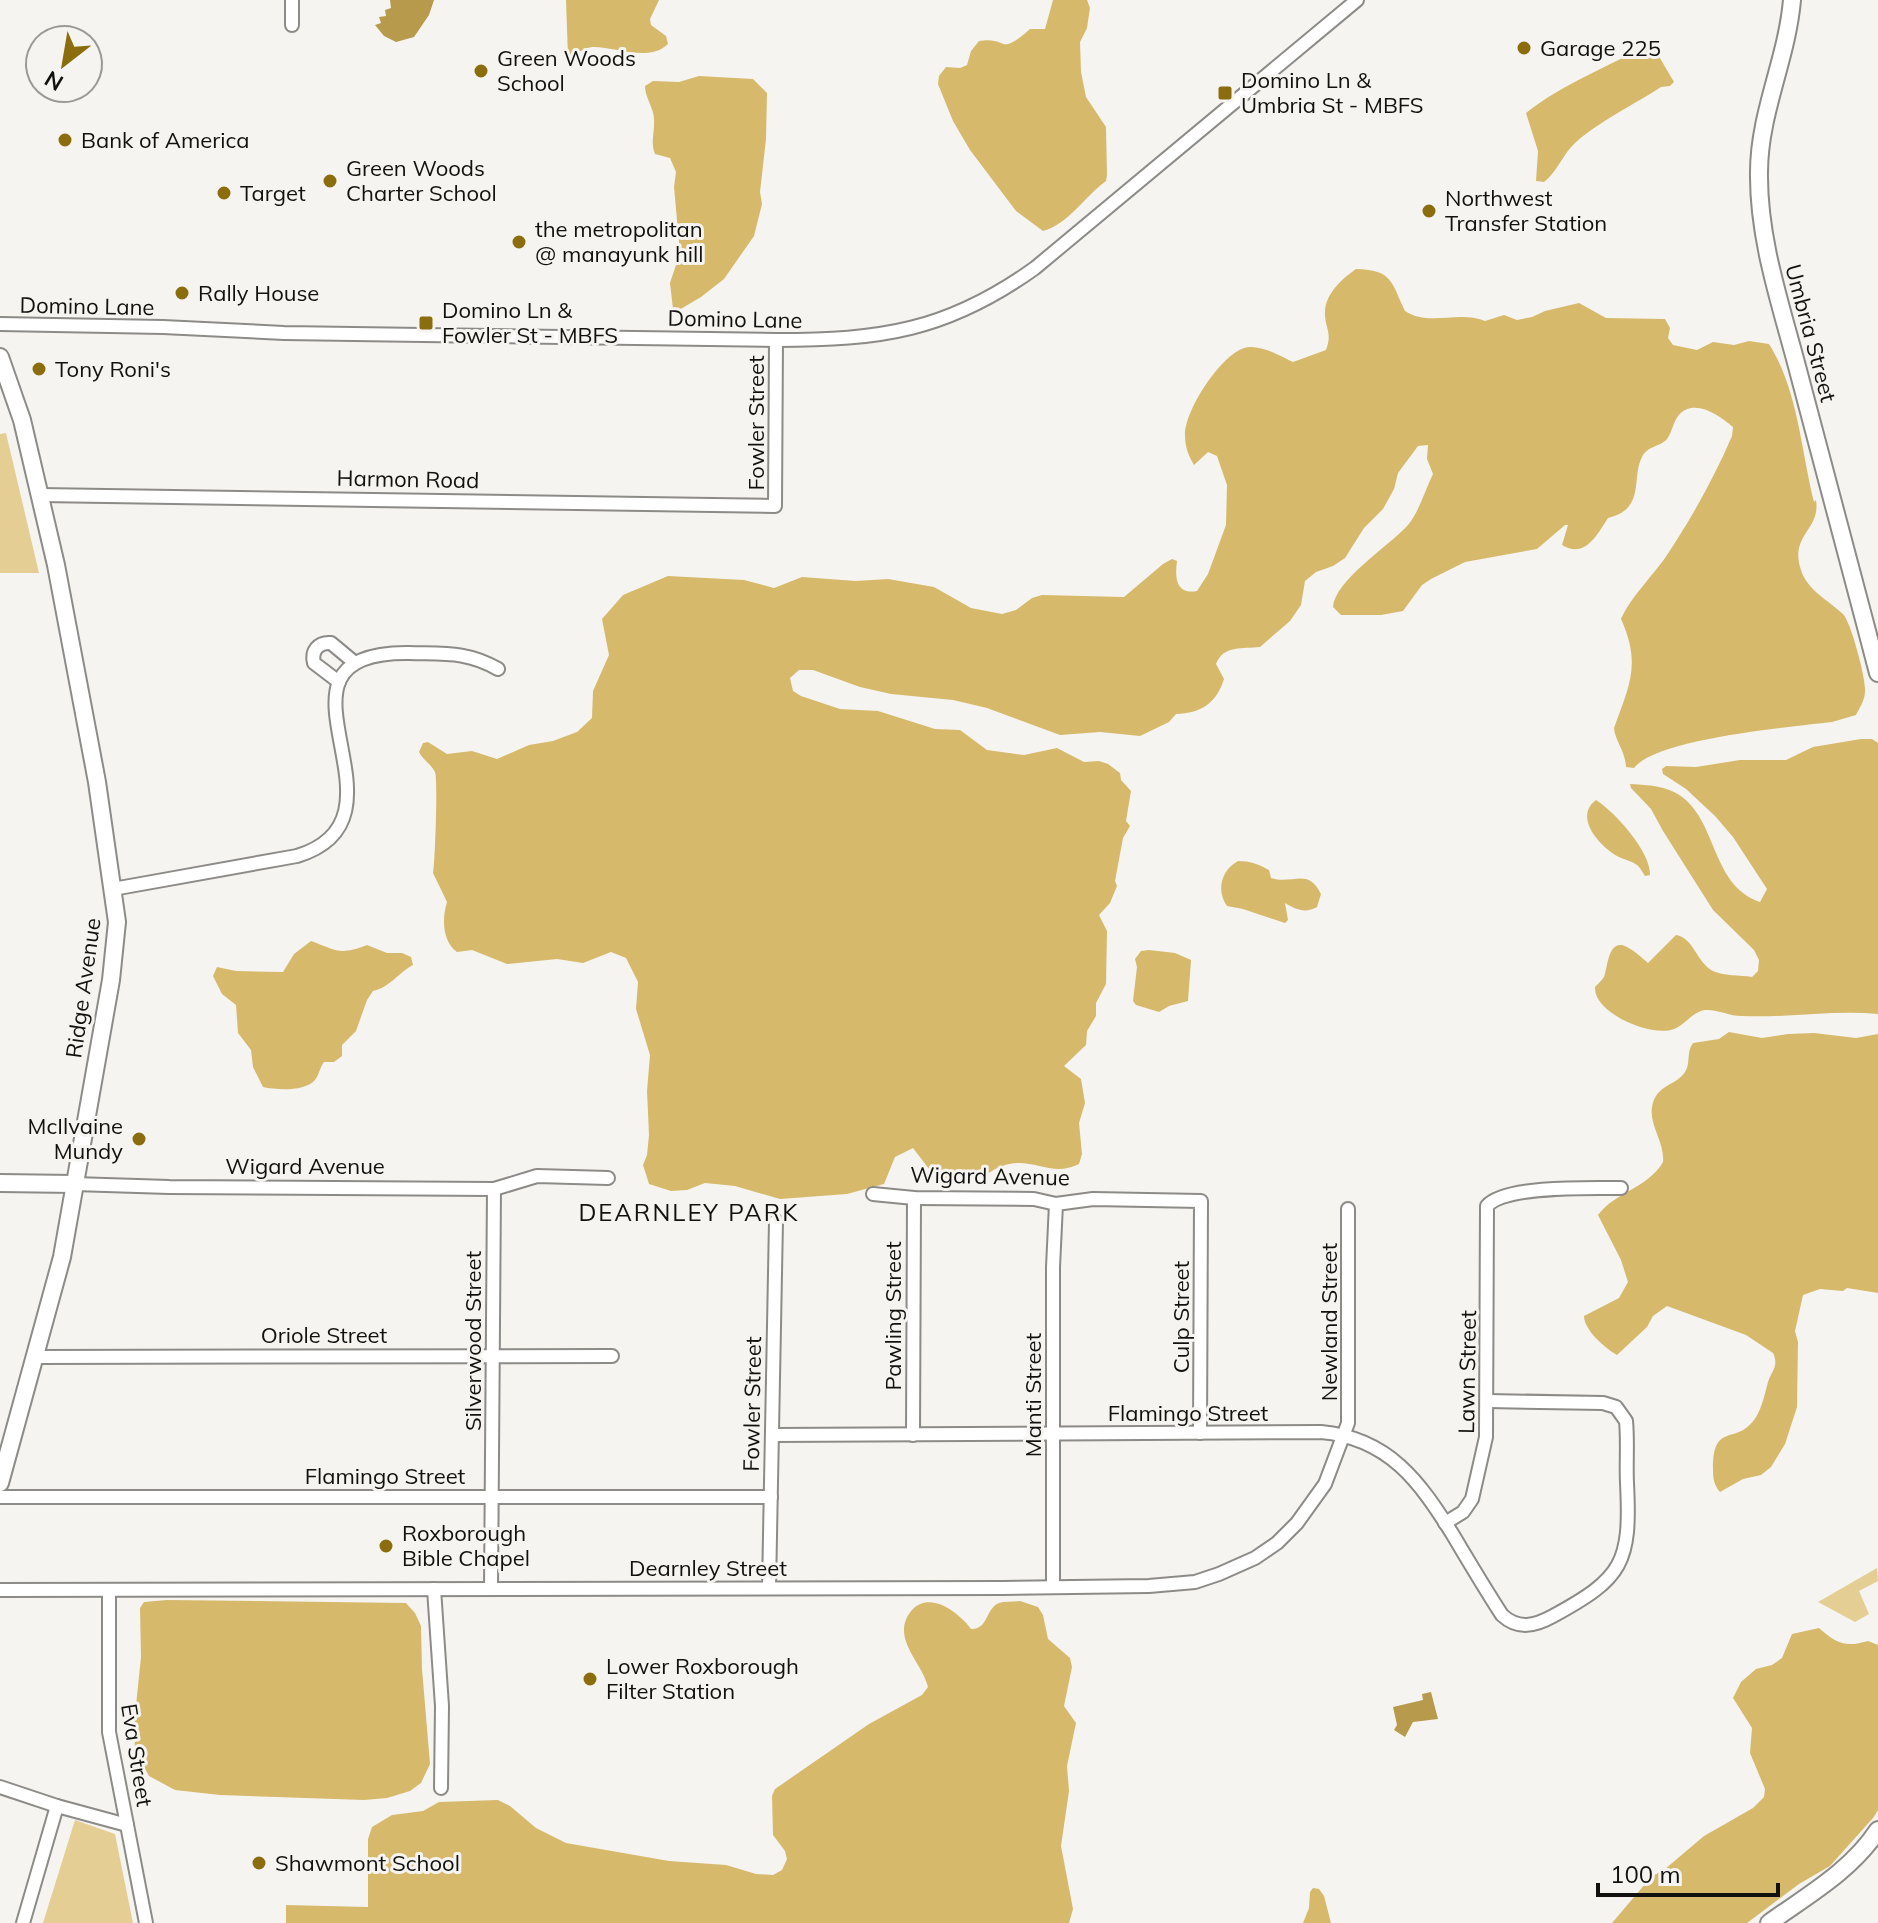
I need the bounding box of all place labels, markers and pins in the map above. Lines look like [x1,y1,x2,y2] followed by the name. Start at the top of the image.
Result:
[1540,34,1661,62] place label: Garage 225
[1515,39,1533,57] marker: Garage 225
[497,44,636,97] place label: Green Woods School
[472,62,490,80] marker: Green Woods School
[1241,66,1423,119] place label: Domino Ln & Umbria St - MBFS
[1216,84,1234,102] marker: Domino Ln & Umbria St - MBFS
[81,126,249,154] place label: Bank of America
[56,131,74,149] marker: Bank of America
[346,154,497,207] place label: Green Woods Charter School
[321,172,339,190] marker: Green Woods Charter School
[240,179,306,207] place label: Target
[215,184,233,202] marker: Target
[1445,184,1607,237] place label: Northwest Transfer Station
[1420,202,1438,220] marker: Northwest Transfer Station
[535,215,704,268] place label: the metropolitan @ manayunk hill
[510,233,528,251] marker: the metropolitan @ manayunk hill
[198,279,319,307] place label: Rally House
[173,284,191,302] marker: Rally House
[442,296,618,349] place label: Domino Ln & Fowler St - MBFS
[417,314,435,332] marker: Domino Ln & Fowler St - MBFS
[55,355,171,383] place label: Tony Roni's
[30,360,48,378] marker: Tony Roni's
[28,1112,123,1165] place label: McIlvaine Mundy
[130,1130,148,1148] marker: McIlvaine Mundy
[402,1519,530,1572] place label: Roxborough Bible Chapel
[377,1537,395,1555] marker: Roxborough Bible Chapel
[606,1652,799,1705] place label: Lower Roxborough Filter Station
[581,1670,599,1688] marker: Lower Roxborough Filter Station
[275,1849,460,1877] place label: Shawmont School
[250,1854,268,1872] marker: Shawmont School

